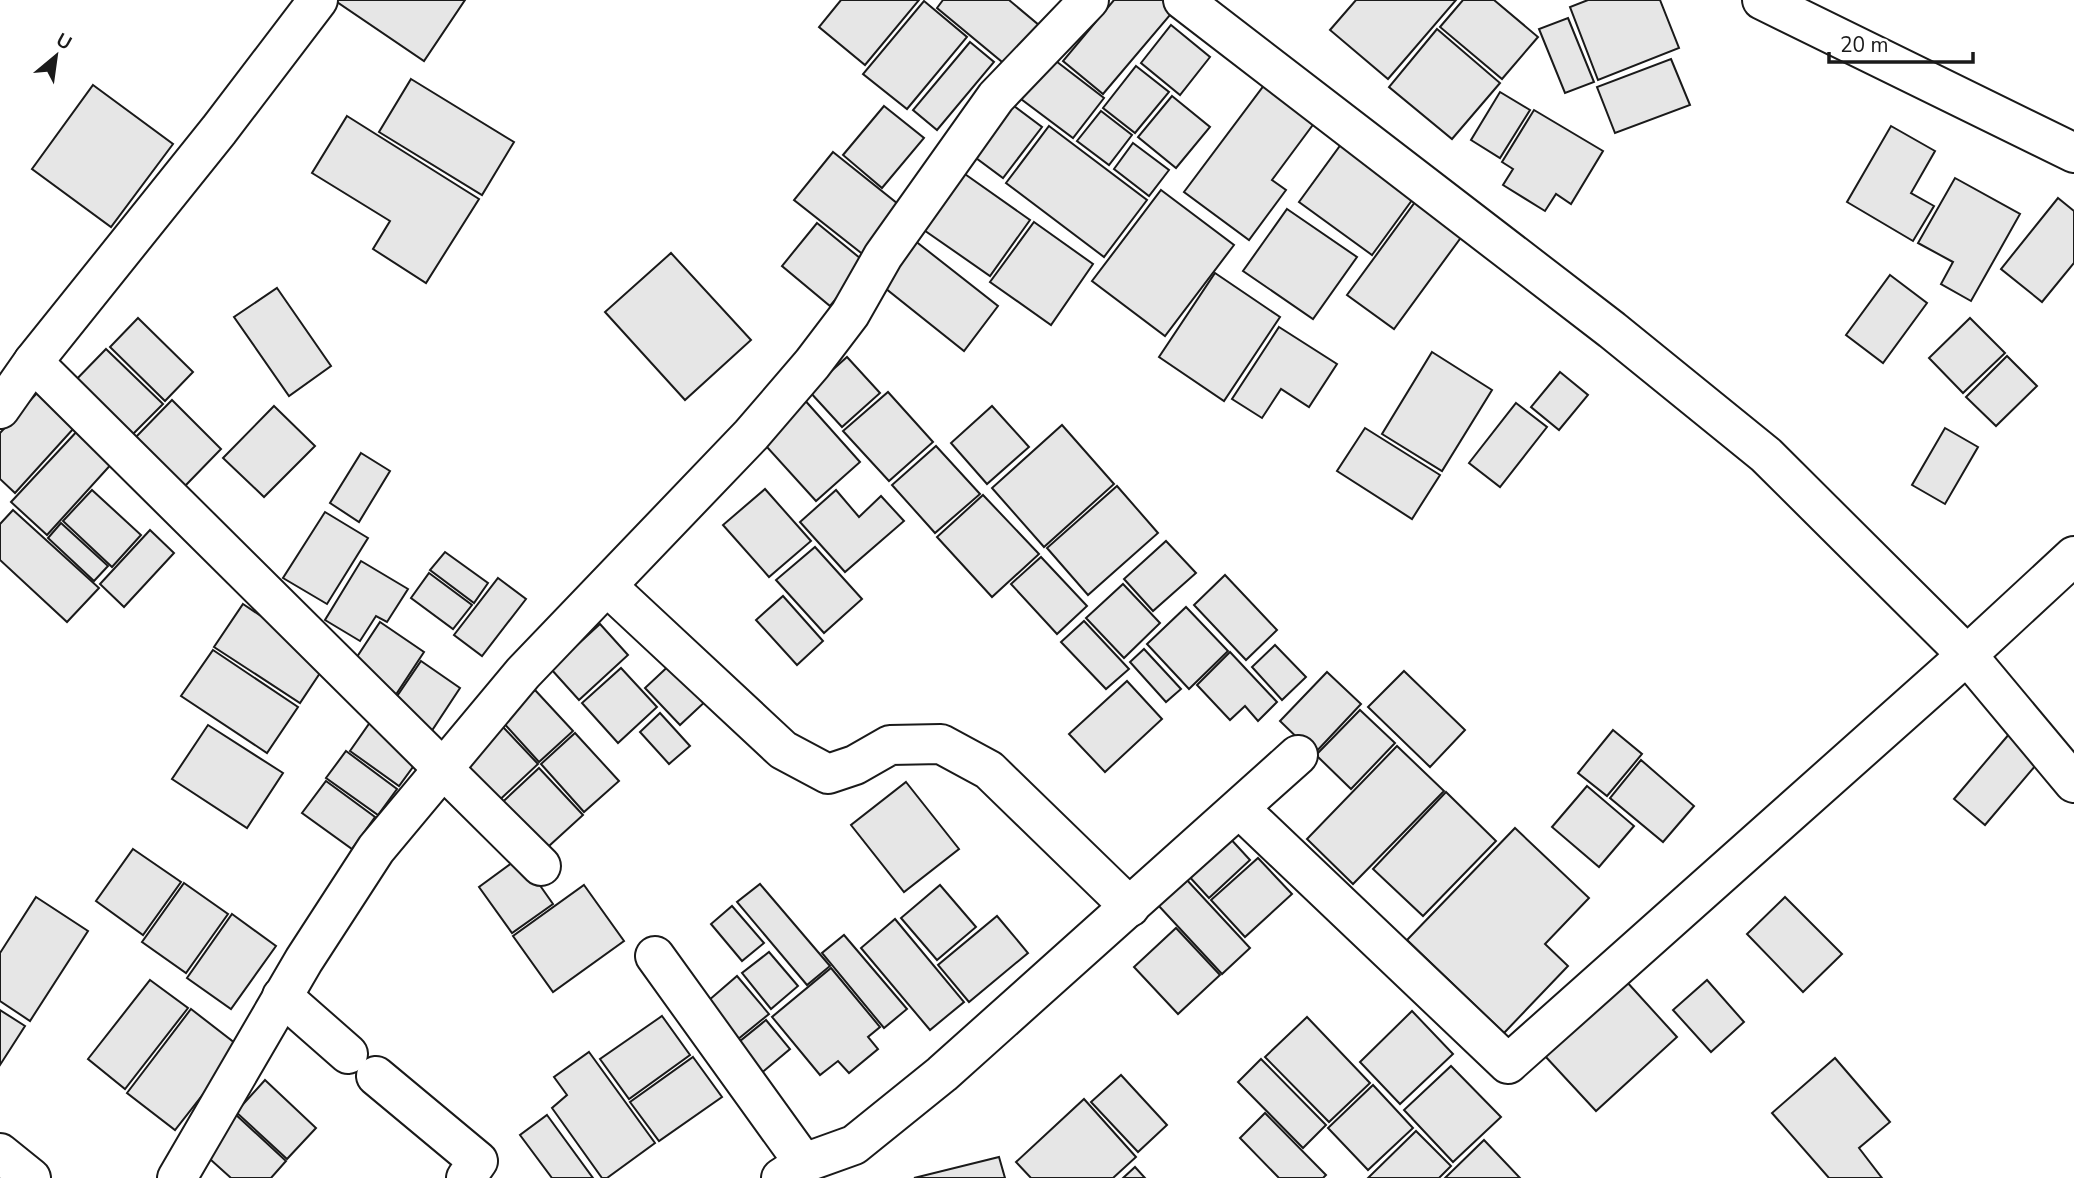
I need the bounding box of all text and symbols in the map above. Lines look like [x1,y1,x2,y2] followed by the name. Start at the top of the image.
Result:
[21,21,91,91] north arrow
[1829,21,1972,65] scale bar
[51,27,76,57] text: U
[1840,31,1889,59] text: 20 m

